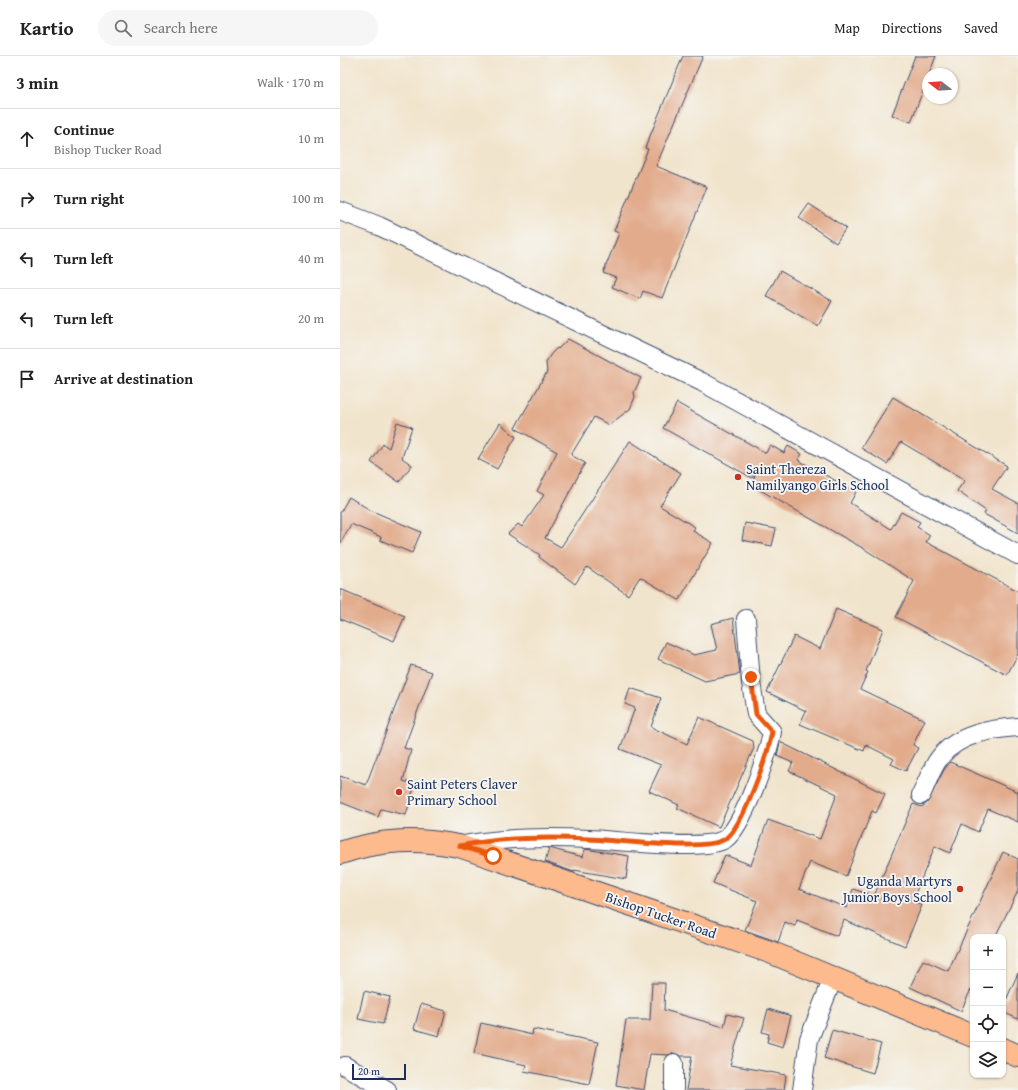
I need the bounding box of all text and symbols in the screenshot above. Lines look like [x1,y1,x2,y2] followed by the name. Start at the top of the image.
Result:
[98,10,378,46] search box
[20,14,74,42] text: Kartio
[112,17,134,39] icon: search
[144,17,218,38] text: Search here
[834,18,860,38] text: Map
[882,18,942,38] text: Directions
[964,18,998,38] text: Saved
[922,68,958,104] north arrow
[16,70,58,95] text: 3 min
[257,73,324,92] text: Walk · 170 m
[54,119,115,140] text: Continue
[16,128,38,150] icon: ahead
[298,129,324,148] text: 10 m
[54,140,162,159] text: Bishop Tucker Road
[16,188,38,210] icon: right
[54,188,125,209] text: Turn right
[292,189,324,208] text: 100 m
[16,248,38,270] icon: left
[54,248,113,269] text: Turn left
[298,249,324,268] text: 40 m
[16,308,38,330] icon: left
[54,308,113,329] text: Turn left
[298,309,324,328] text: 20 m
[16,368,38,390] icon: arrive
[54,368,193,389] text: Arrive at destination
[746,459,889,495] place label: Saint Thereza Namilyango Girls School
[733,472,743,482] marker: Saint Thereza Namilyango Girls School
[742,668,760,686] route end
[407,774,517,810] place label: Saint Peters Claver Primary School
[394,787,404,797] marker: Saint Peters Claver Primary School
[484,847,502,865] route start
[841,871,952,907] place label: Uganda Martyrs Junior Boys School
[955,884,965,894] marker: Uganda Martyrs Junior Boys School
[603,887,720,944] street label: Bishop Tucker Road
[970,934,1006,1078] map controls
[970,934,1006,970] button: +
[970,970,1006,1006] button: −
[970,1006,1006,1042] button: locate
[970,1042,1006,1078] button: layers
[352,1062,406,1081] scale bar
[358,1063,380,1079] text: 20 m

